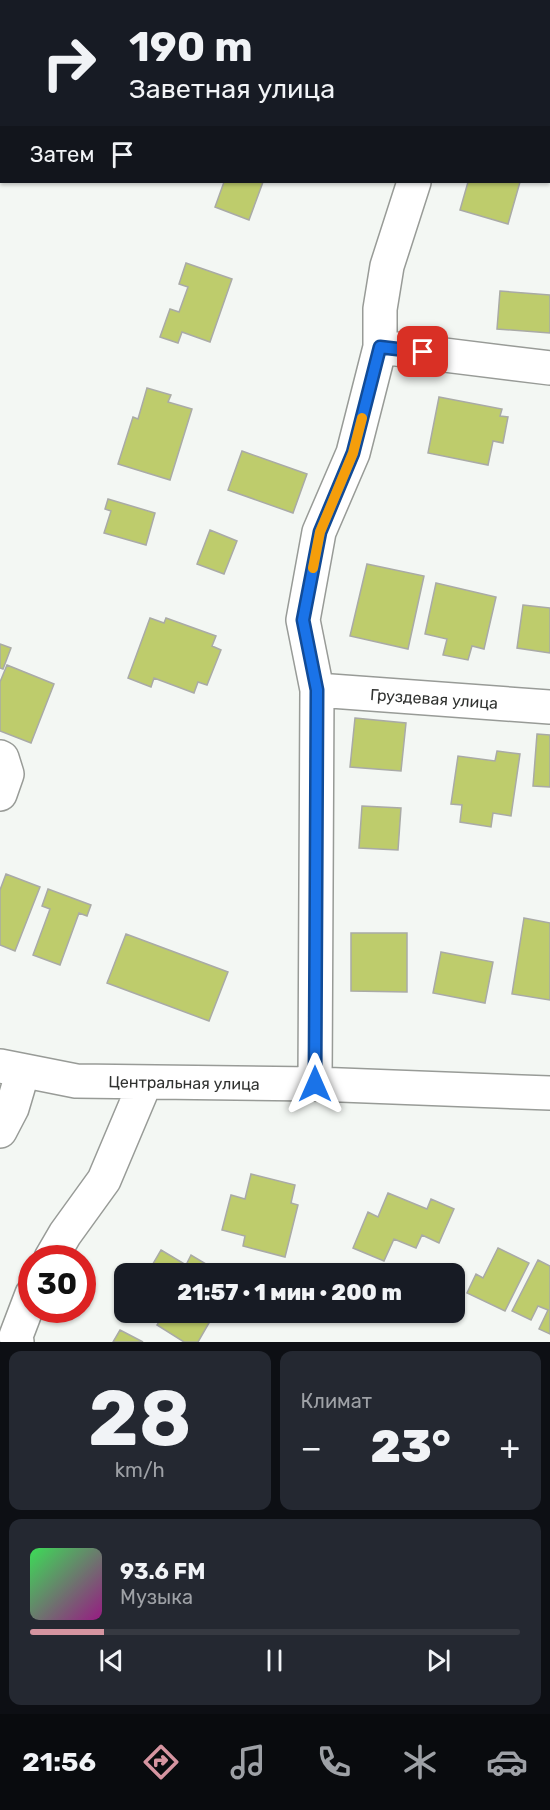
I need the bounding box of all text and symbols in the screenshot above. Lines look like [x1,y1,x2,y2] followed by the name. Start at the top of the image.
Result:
[129,22,253,72] text: 190 m
[30,24,108,102] icon: right
[129,73,335,105] text: Заветная улица
[106,138,139,171] icon: arrive
[30,141,94,168] text: Затем
[397,326,448,377] pin
[406,335,439,368] icon: arrive
[369,685,499,713] street label: Груздевая улица
[283,1052,347,1116] position arrow
[108,1072,260,1094] street label: Центральная улица
[18,1245,96,1323] speed limit sign: 30
[177,1279,402,1306] text: 21:57 · 1 мин · 200 m
[88,1372,192,1465] text: 28
[301,1389,372,1413] text: Климат
[371,1420,451,1473] text: 23°
[301,1428,322,1467] text: −
[499,1428,520,1467] text: +
[115,1458,165,1482] text: km/h
[120,1558,205,1585] text: 93.6 FM
[120,1585,193,1609] text: Музыка
[95,1644,128,1677] icon: previous
[258,1644,291,1677] icon: pause
[422,1644,455,1677] icon: next
[140,1741,182,1783] icon: directions
[227,1741,269,1783] icon: music
[313,1741,355,1783] icon: phone
[399,1741,441,1783] icon: climate
[486,1741,528,1783] icon: car
[22,1746,96,1778] text: 21:56

